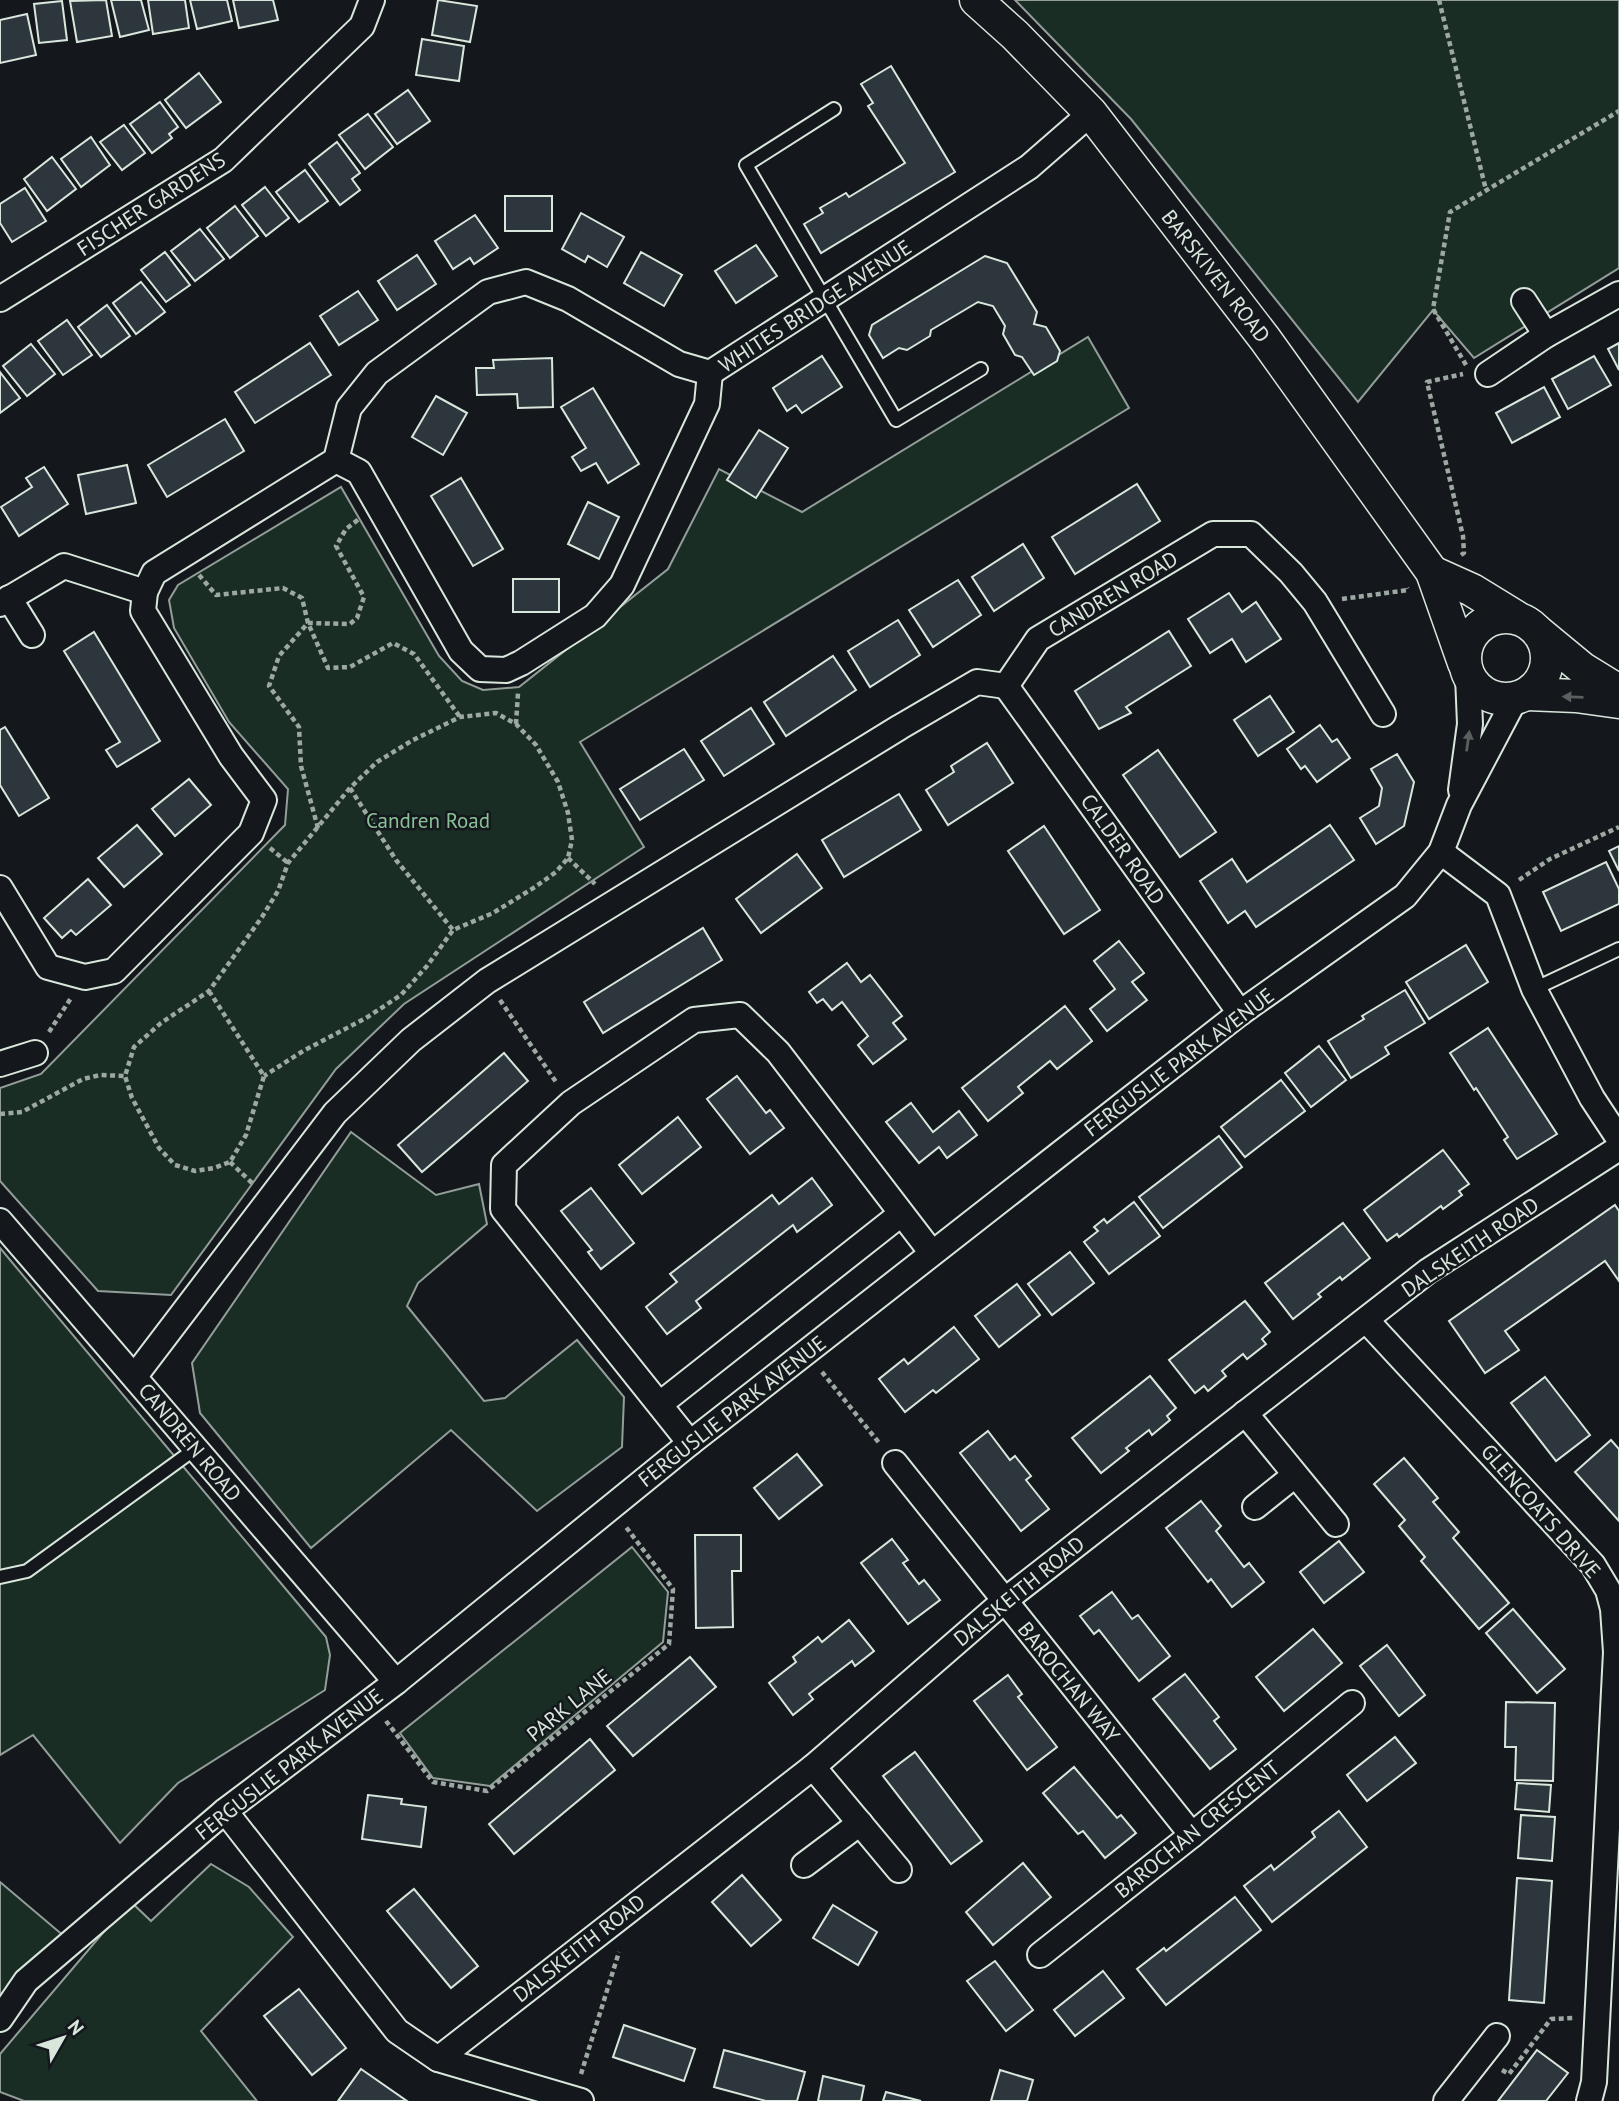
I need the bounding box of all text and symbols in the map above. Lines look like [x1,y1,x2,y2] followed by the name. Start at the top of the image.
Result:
[72,146,230,262] street label: FISCHER GARDENS
[1156,204,1276,348] street label: BARSKIVEN ROAD
[713,234,917,378] street label: WHITES BRIDGE AVENUE
[1043,545,1183,643] street label: CANDREN ROAD
[1562,692,1584,703] one-way arrow
[1462,730,1473,752] one-way arrow
[1075,788,1171,910] street label: CALDER ROAD
[366,807,490,834] park label: Candren Road
[1079,982,1279,1142] street label: FERGUSLIE PARK AVENUE
[1396,1191,1544,1303] street label: DALSKEITH ROAD
[633,1329,831,1493] street label: FERGUSLIE PARK AVENUE
[133,1377,247,1507] street label: CANDREN ROAD
[1475,1438,1607,1584] street label: GLENCOATS DRIVE
[948,1530,1090,1652] street label: DALSKEITH ROAD
[1012,1616,1126,1748] street label: BAROCHAN WAY
[521,1663,617,1747] street label: PARK LANE
[190,1682,388,1846] street label: FERGUSLIE PARK AVENUE
[1109,1754,1285,1904] street label: BAROCHAN CRESCENT
[507,1888,651,2008] street label: DALSKEITH ROAD
[28,2003,98,2073] north arrow
[63,2015,89,2040] text: N

